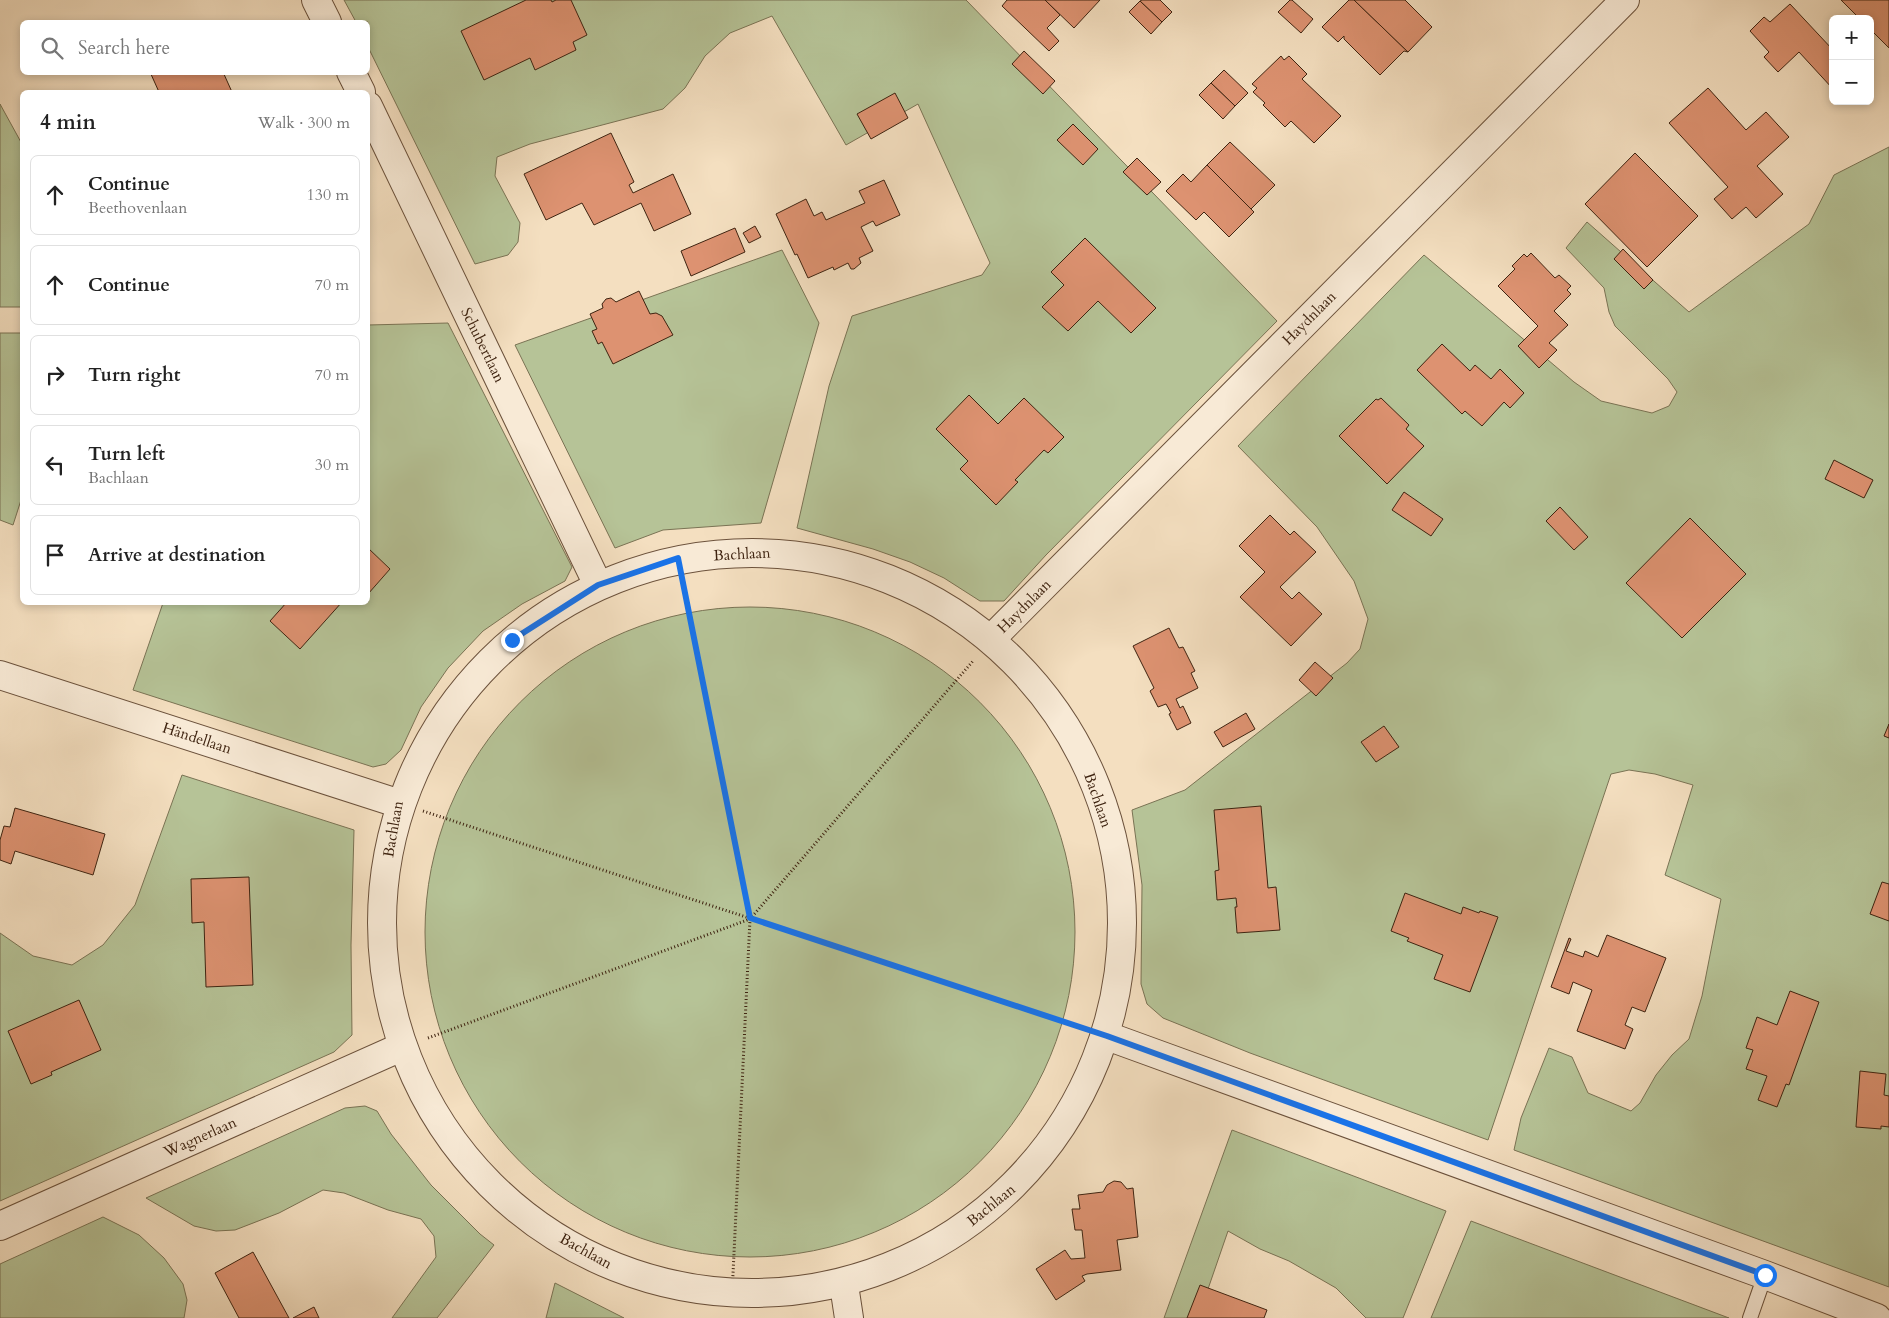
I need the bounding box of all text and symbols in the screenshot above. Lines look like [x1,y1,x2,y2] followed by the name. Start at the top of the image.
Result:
[1829,15,1874,105] map controls
[1829,15,1874,60] button: +
[20,20,370,75] search box
[38,34,66,62] icon: search
[78,35,170,61] text: Search here
[1829,60,1874,105] button: −
[40,108,96,137] text: 4 min
[258,112,350,134] text: Walk · 300 m
[88,171,170,197] text: Continue
[41,181,69,209] icon: ahead
[307,184,349,206] text: 130 m
[88,197,187,219] text: Beethovenlaan
[41,271,69,299] icon: ahead
[88,272,170,298] text: Continue
[315,274,349,296] text: 70 m
[1278,286,1341,349] street label: Haydnlaan
[456,304,510,386] street label: Schubertlaan
[41,361,69,389] icon: right
[88,362,180,388] text: Turn right
[315,364,349,386] text: 70 m
[88,441,165,467] text: Turn left
[41,451,69,479] icon: left
[315,454,349,476] text: 30 m
[88,467,149,489] text: Bachlaan
[41,541,69,569] icon: arrive
[88,542,265,568] text: Arrive at destination
[713,542,771,565] street label: Bachlaan
[993,574,1056,637] street label: Haydnlaan
[501,629,524,652] route end
[160,717,235,759] street label: Händellaan
[1079,770,1117,831] street label: Bachlaan
[378,799,408,859] street label: Bachlaan
[160,1112,240,1162] street label: Wagnerlaan
[963,1179,1020,1231] street label: Bachlaan
[556,1228,616,1274] street label: Bachlaan
[1754,1264,1777,1287] route start

